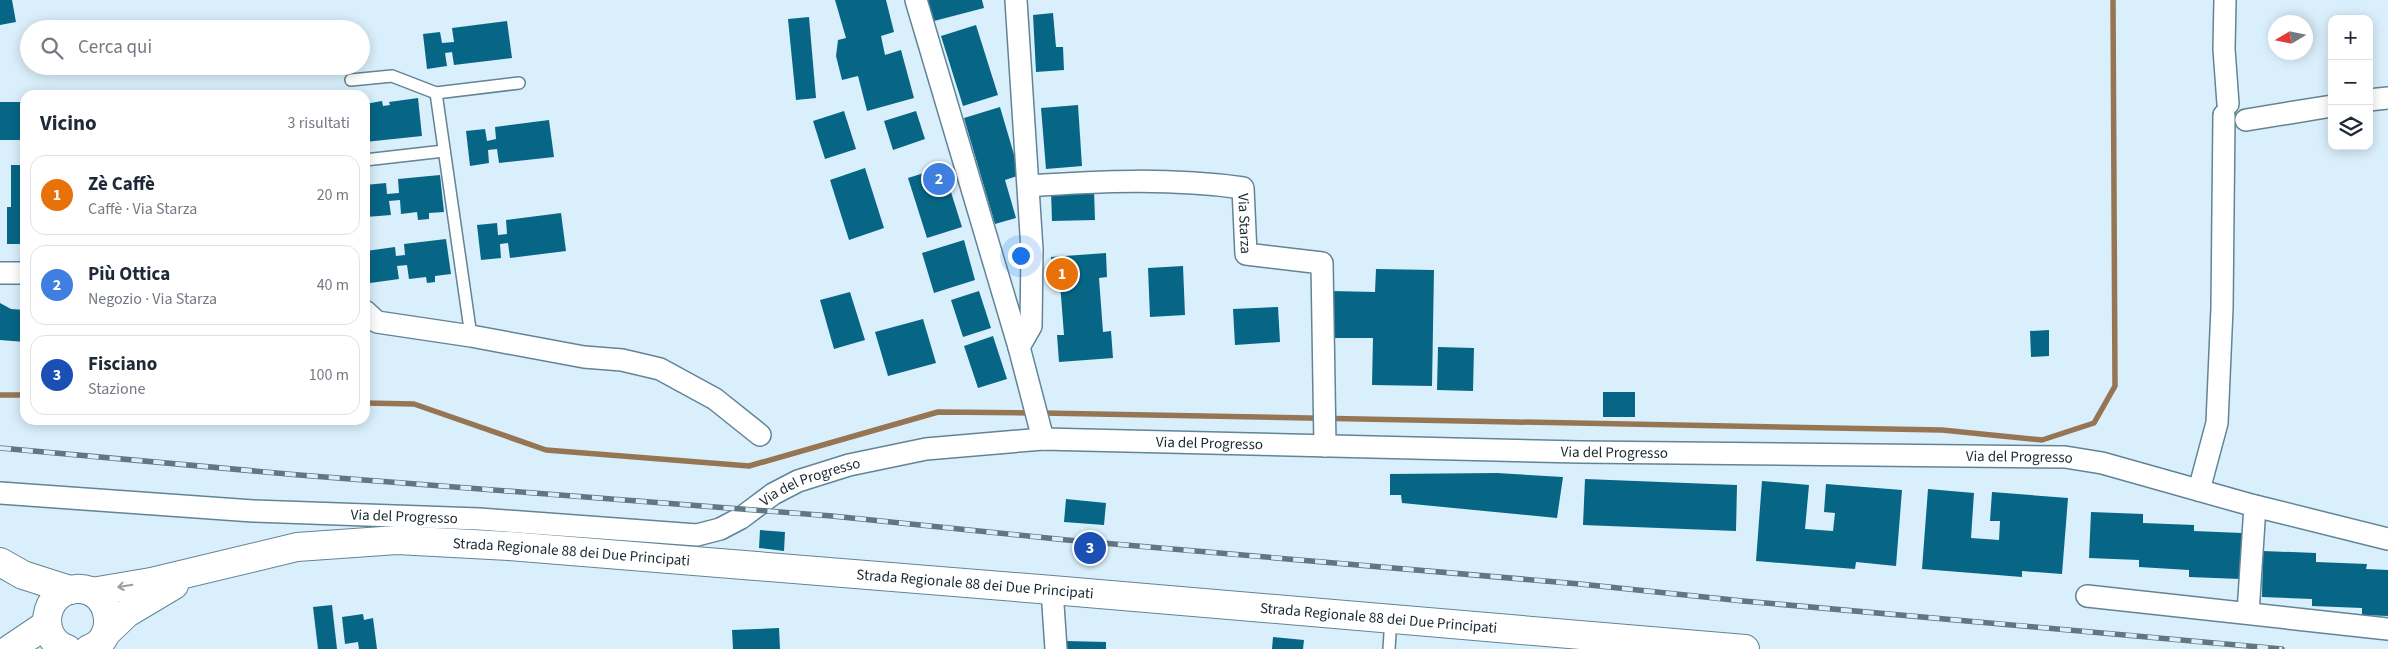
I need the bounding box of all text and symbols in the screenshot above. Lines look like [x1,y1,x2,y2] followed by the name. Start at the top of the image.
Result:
[2268,15,2313,60] north arrow
[2328,15,2373,150] map controls
[2328,15,2373,60] button: +
[20,20,370,75] search box
[38,34,66,62] icon: search
[78,34,152,61] text: Cerca qui
[2328,60,2373,105] button: −
[2328,105,2373,150] button: layers
[40,108,97,138] text: Vicino
[288,112,350,134] text: 3 risultati
[923,160,955,198] pin: 2
[88,171,155,198] text: Zè Caffè
[53,184,61,206] text: 1
[317,184,349,206] text: 20 m
[1233,193,1256,254] street label: Via Starza
[88,198,197,220] text: Caffè · Via Starza
[1008,243,1034,269] your location
[1046,255,1078,293] pin: 1
[88,261,170,288] text: Più Ottica
[53,274,61,296] text: 2
[317,274,349,296] text: 40 m
[88,288,217,310] text: Negozio · Via Starza
[88,351,157,378] text: Fisciano
[53,364,61,386] text: 3
[309,364,349,386] text: 100 m
[88,378,145,400] text: Stazione
[1156,431,1263,455] street label: Via del Progresso
[1560,441,1668,463] street label: Via del Progresso
[1966,445,2074,469] street label: Via del Progresso
[755,452,862,511] street label: Via del Progresso
[350,504,458,529] street label: Via del Progresso
[1074,529,1106,567] pin: 3
[452,532,691,571] street label: Strada Regionale 88 dei Due Principati
[856,564,1095,604] street label: Strada Regionale 88 dei Due Principati
[117,581,133,591] one-way arrow
[1259,597,1498,638] street label: Strada Regionale 88 dei Due Principati

